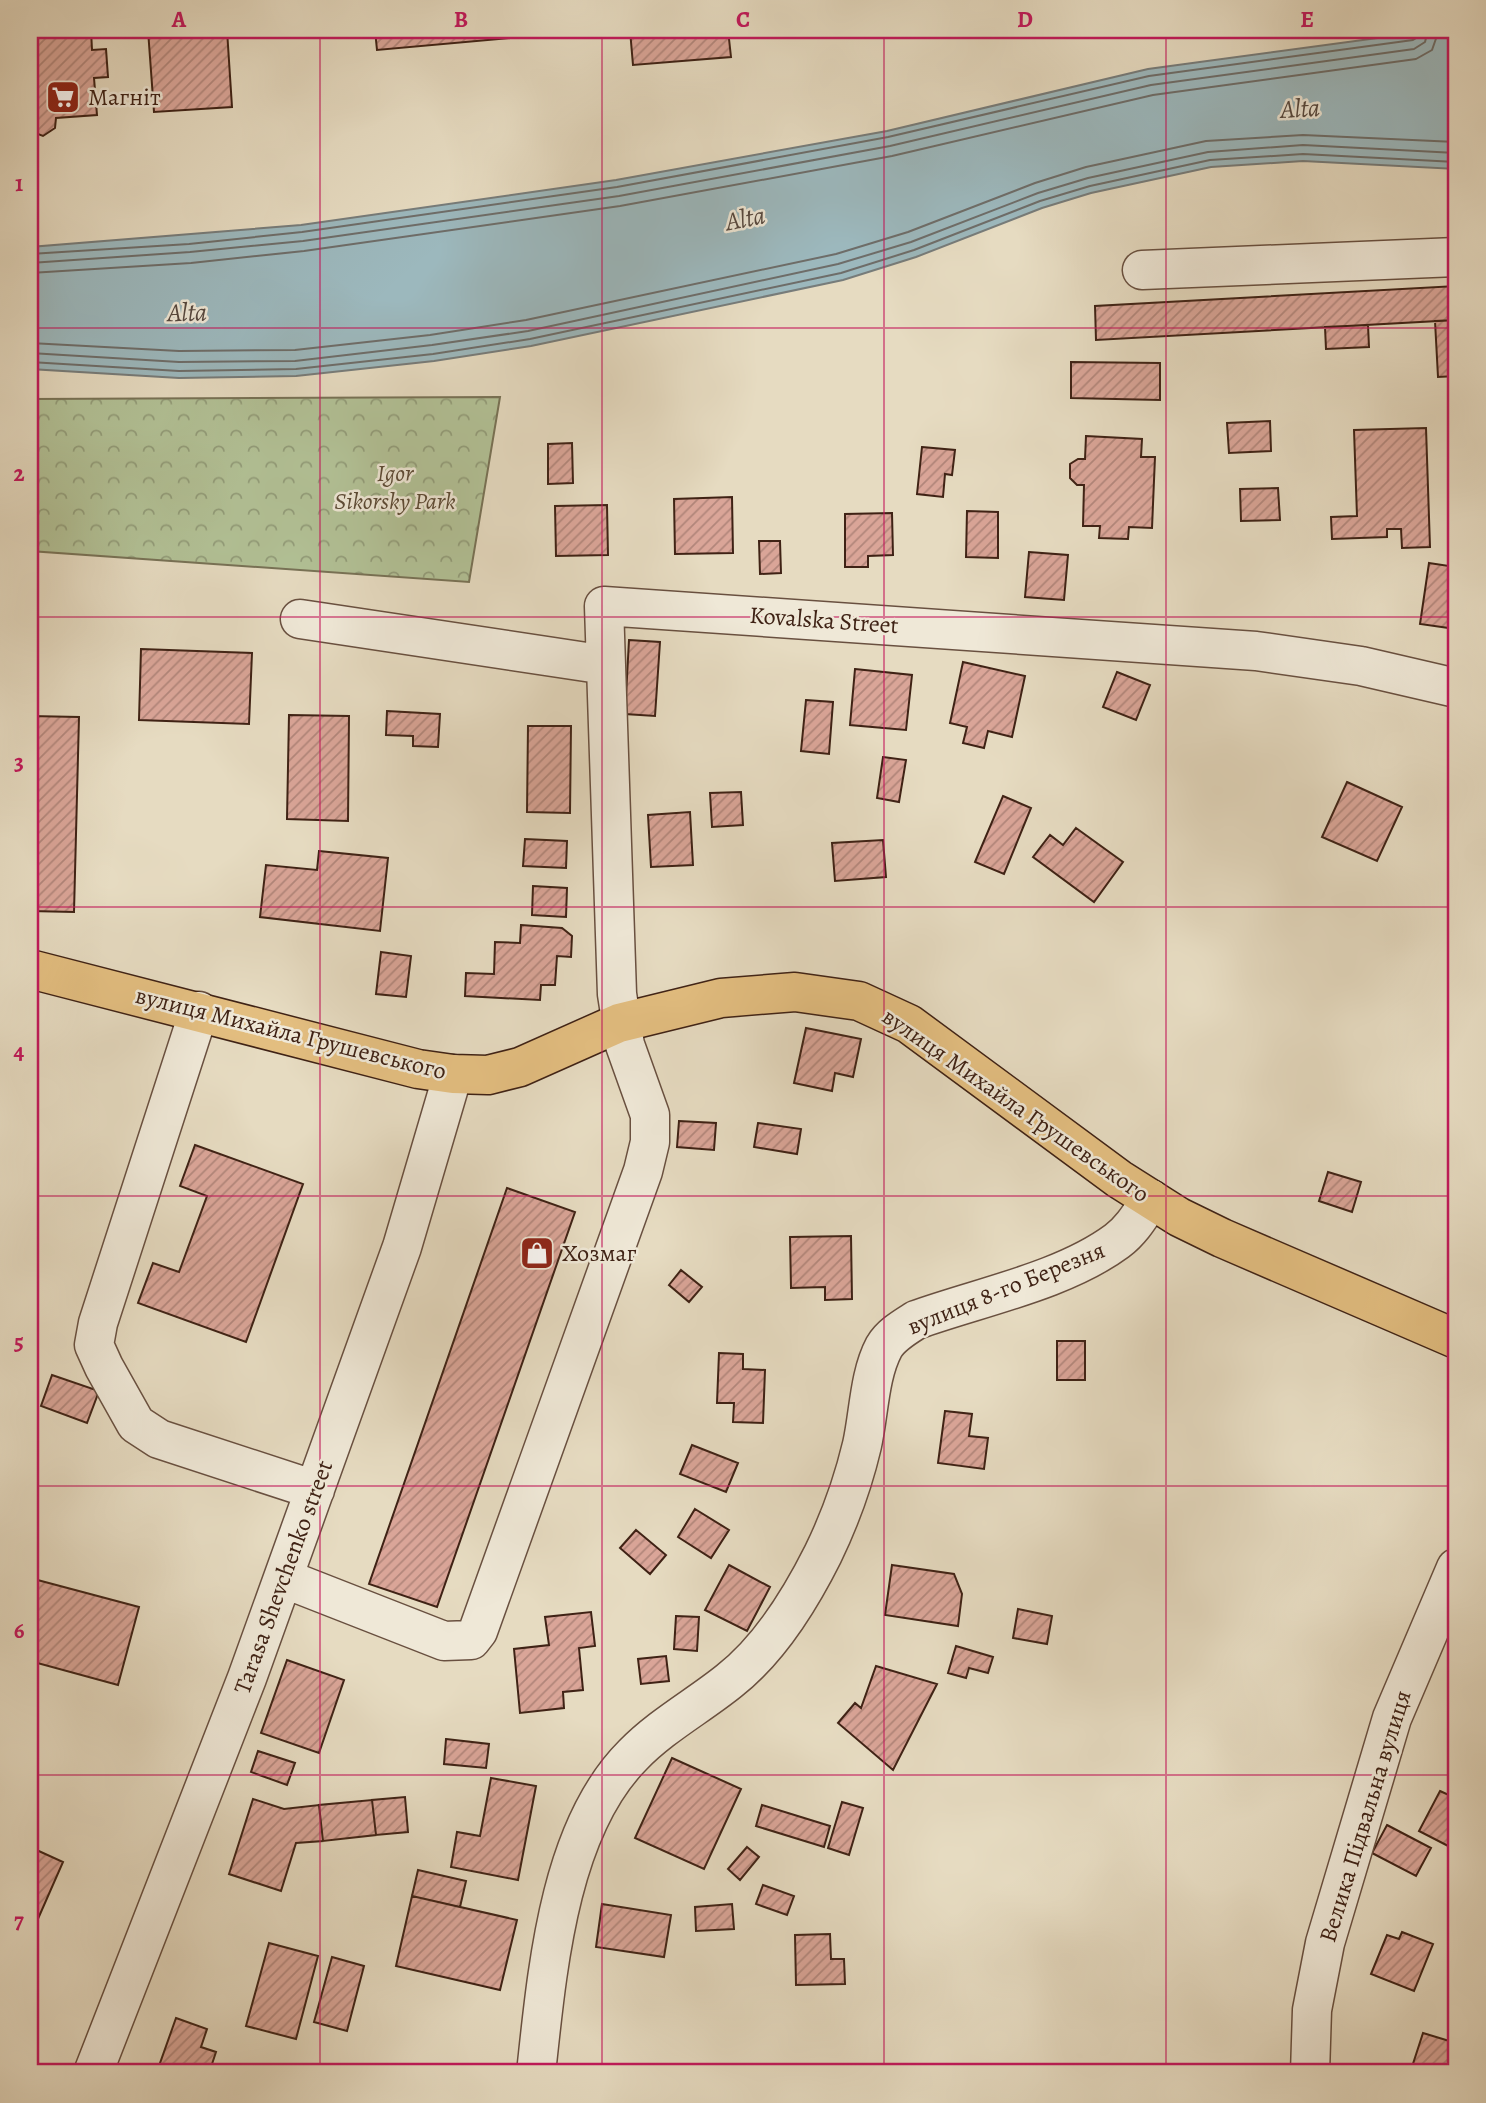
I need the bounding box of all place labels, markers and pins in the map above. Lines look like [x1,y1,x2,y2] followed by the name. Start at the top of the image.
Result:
[44,78,82,116] supermarket icon: Магніт
[88,81,161,113] place label: Магніт
[518,1234,556,1272] shop icon: Хозмаг
[562,1237,637,1269] place label: Хозмаг

